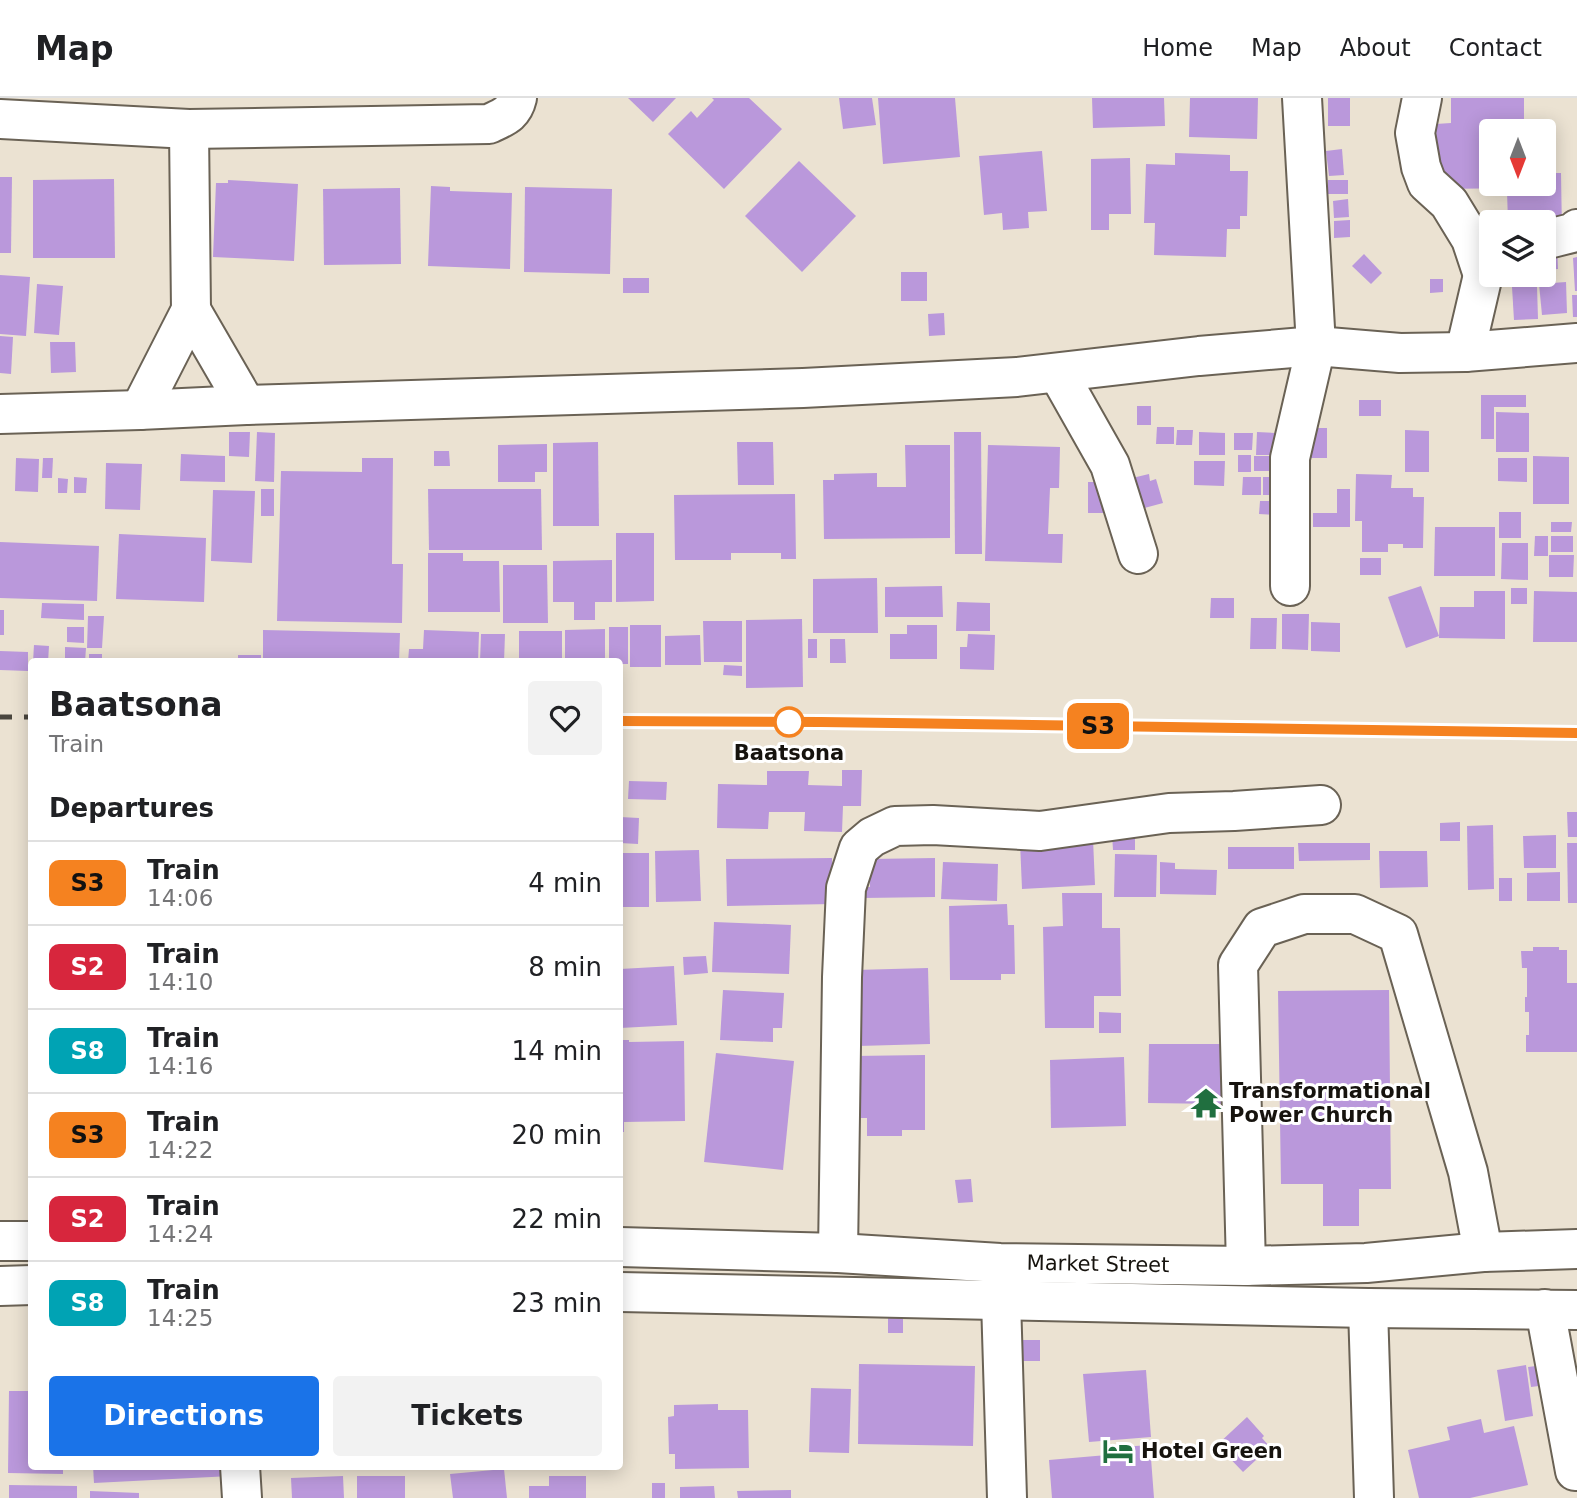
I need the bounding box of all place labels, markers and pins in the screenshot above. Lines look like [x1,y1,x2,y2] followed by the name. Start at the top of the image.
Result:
[774,707,804,737] marker: Baatsona
[734,741,844,765] place label: Baatsona
[1229,1079,1431,1127] place label: Transformational Power Church
[1189,1086,1223,1120] temple icon: Transformational Power Church
[1101,1434,1135,1468] hotel icon: Hotel Green
[1141,1439,1283,1463] place label: Hotel Green

